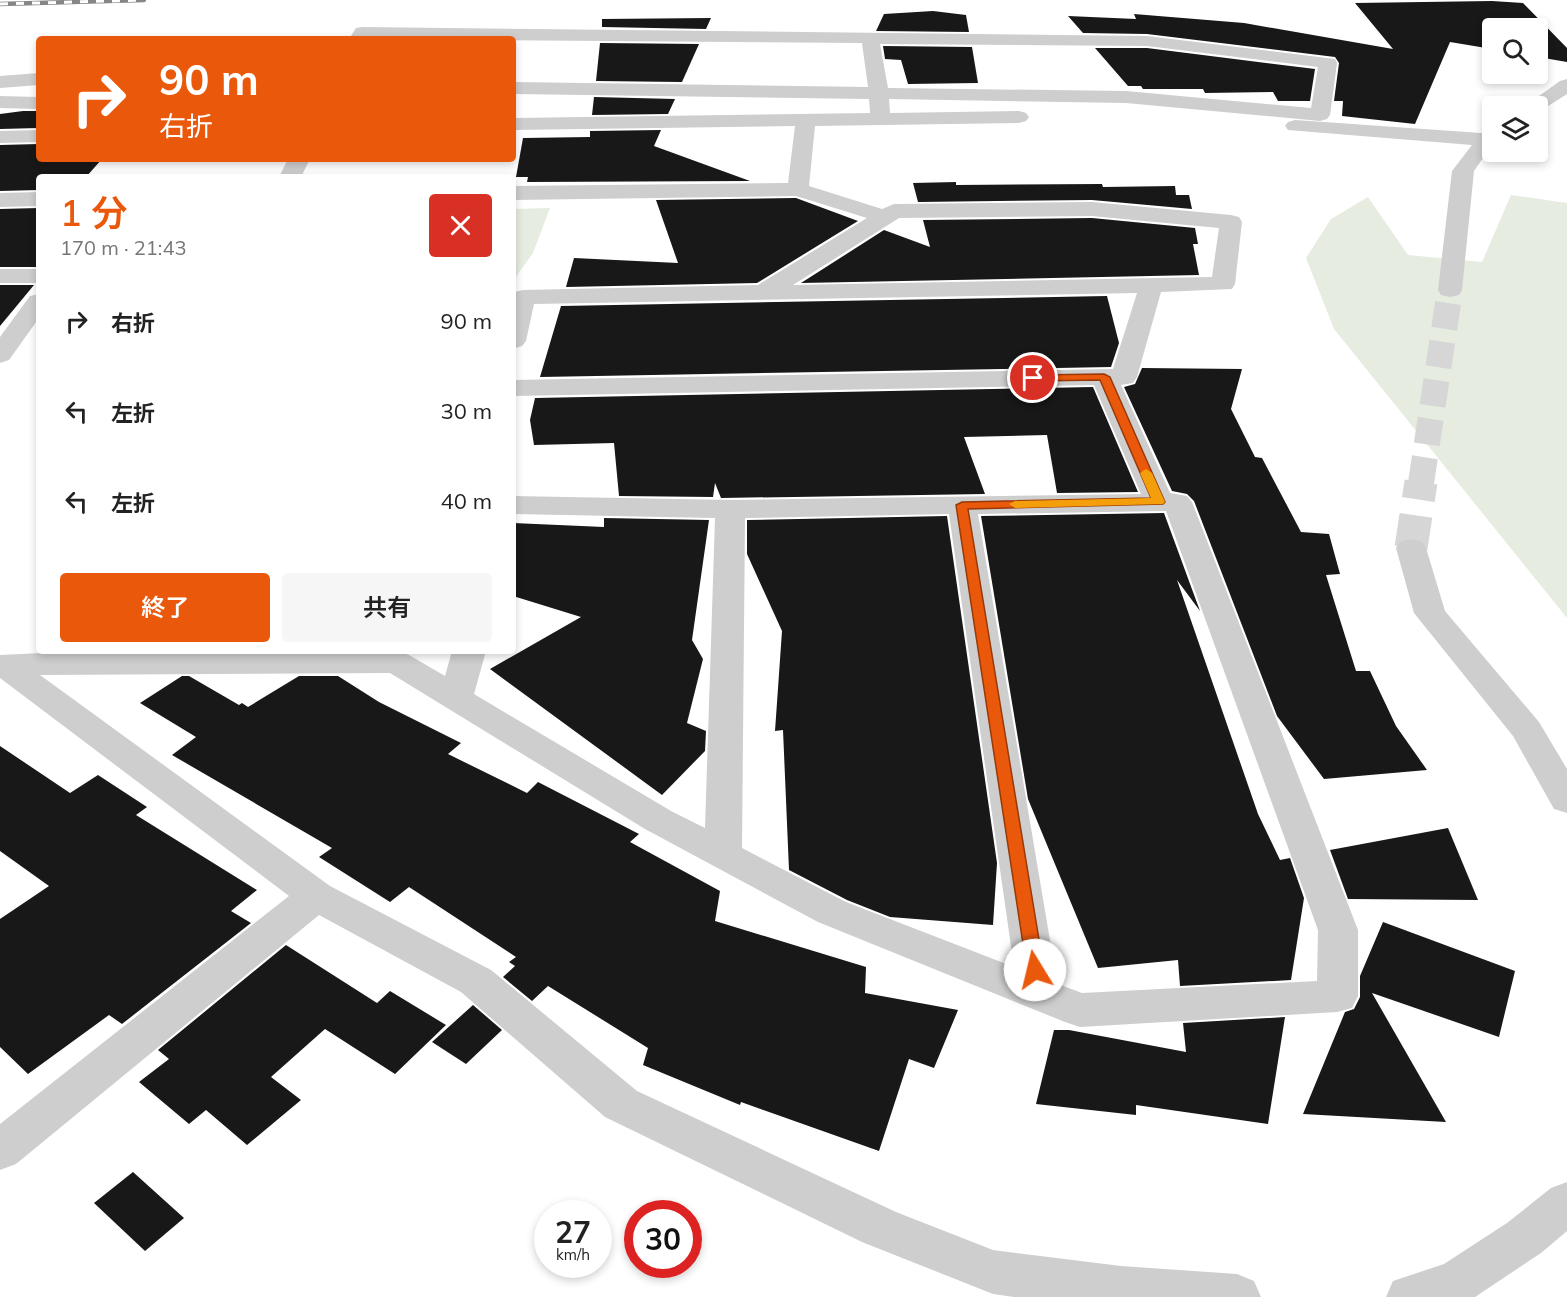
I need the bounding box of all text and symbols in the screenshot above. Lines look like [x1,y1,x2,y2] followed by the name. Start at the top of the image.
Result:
[1482,18,1548,162] map controls
[1482,18,1548,84] button: search
[159,53,259,106] text: 90 m
[60,60,138,138] icon: right
[1482,96,1548,162] button: layers
[159,109,213,143] text: 右折
[60,190,127,235] text: 1 分
[429,194,492,257] button: close
[60,235,186,260] text: 170 m · 21:43
[60,305,93,338] icon: right
[441,307,492,335] text: 90 m
[111,309,155,337] text: 右折
[1007,352,1058,403] pin
[1016,361,1049,394] icon: arrive
[60,395,93,428] icon: left
[441,397,492,425] text: 30 m
[111,399,155,427] text: 左折
[60,485,93,518] icon: left
[441,487,492,515] text: 40 m
[111,489,155,517] text: 左折
[60,573,270,642] button: 終了
[282,573,492,642] button: 共有
[1003,938,1067,1002] position arrow
[624,1200,702,1278] speed limit sign: 30
[555,1213,591,1251] text: 27
[556,1245,590,1264] text: km/h

